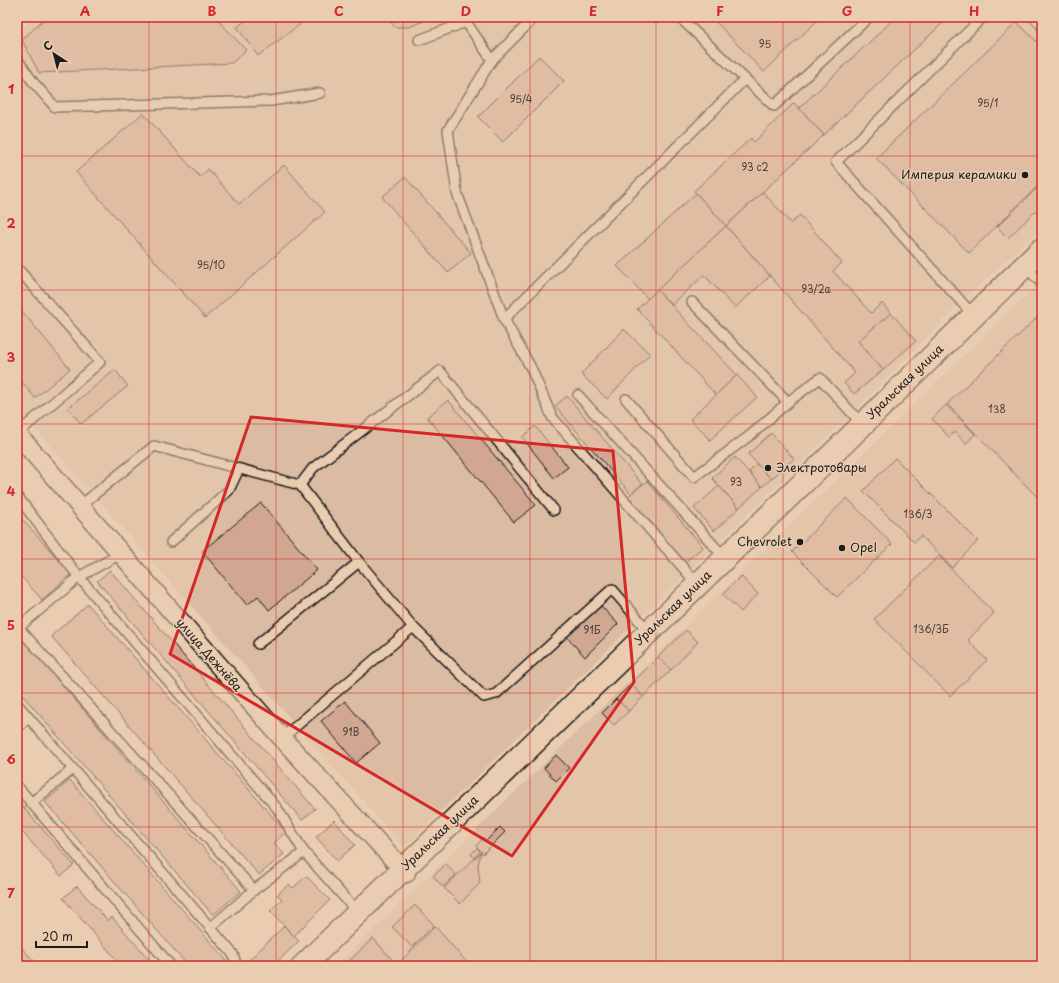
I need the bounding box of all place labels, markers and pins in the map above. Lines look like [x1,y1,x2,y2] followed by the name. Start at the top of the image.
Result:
[901,165,1017,183] place label: Империя керамики
[1020,170,1030,180] marker: Империя керамики
[776,458,867,476] place label: Электротовары
[763,463,773,473] marker: Электротовары
[737,532,792,550] place label: Chevrolet
[795,537,805,547] marker: Chevrolet
[850,538,877,556] place label: Opel
[837,543,847,553] marker: Opel

